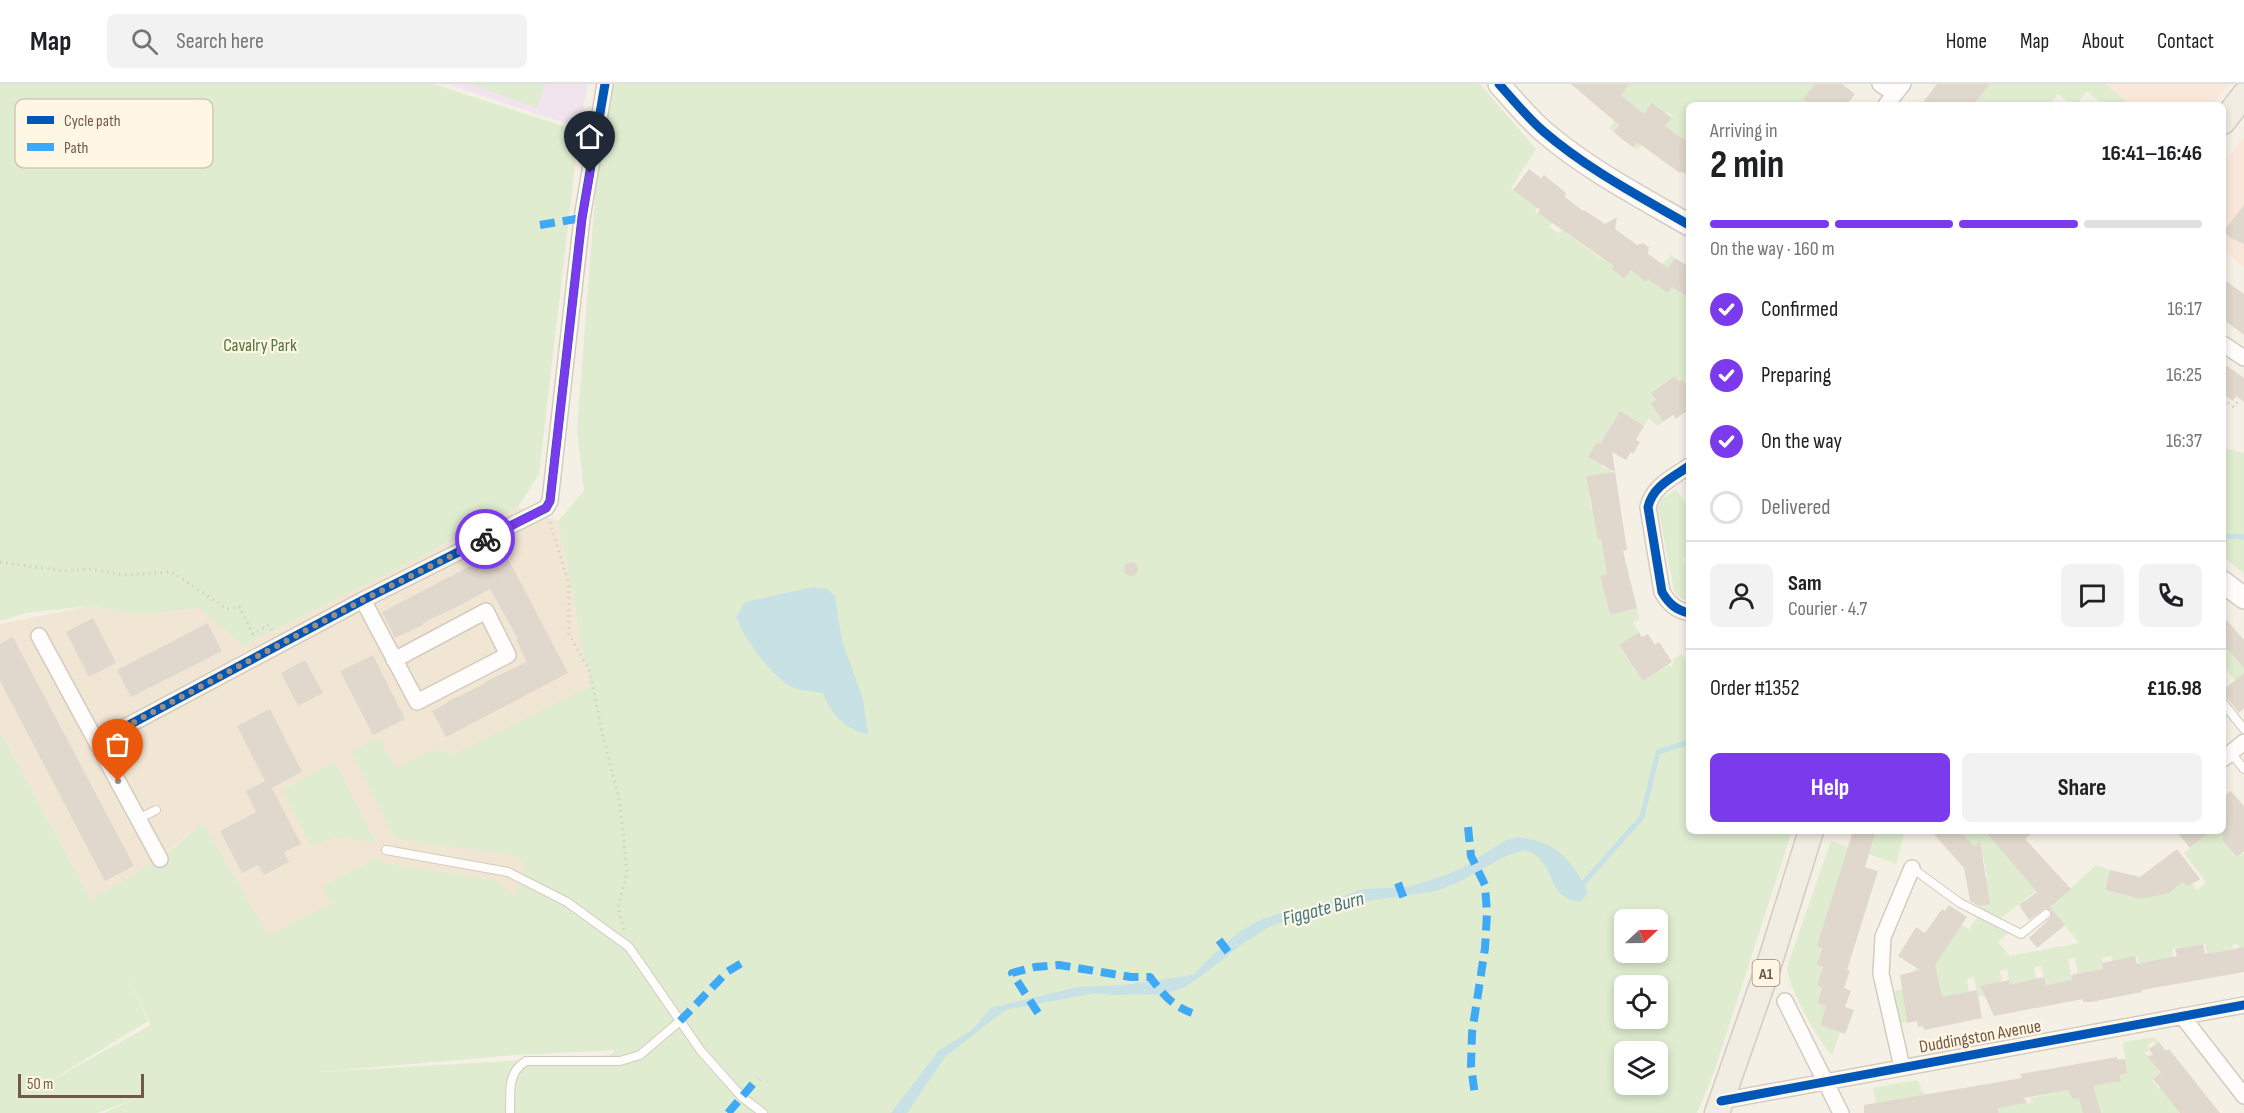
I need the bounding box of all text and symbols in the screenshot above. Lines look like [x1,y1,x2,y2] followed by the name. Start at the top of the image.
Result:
[107,14,527,68] search box
[30,25,71,58] text: Map
[128,25,161,58] icon: search
[176,28,264,55] text: Search here
[1946,29,1987,54] text: Home
[2020,29,2049,54] text: Map
[2082,29,2124,54] text: About
[2157,29,2214,54] text: Contact
[15,99,213,168] legend
[564,111,615,173] pin
[64,112,121,131] text: Cycle path
[1710,119,1778,143] text: Arriving in
[573,120,606,153] icon: home
[64,139,88,158] text: Path
[2102,140,2202,167] text: 16:41–16:46
[1710,142,1784,189] text: 2 min
[1710,237,1835,261] text: On the way · 160 m
[1710,293,1743,326] icon: check
[1761,296,1838,323] text: Confirmed
[2168,297,2202,321] text: 16:17
[223,335,297,356] park label: Cavalry Park
[1710,359,1743,392] icon: check
[1761,362,1831,389] text: Preparing
[2166,363,2202,387] text: 16:25
[1710,425,1743,458] icon: check
[1761,428,1842,455] text: On the way
[2166,429,2202,453] text: 16:37
[1761,494,1830,521] text: Delivered
[455,509,515,569] courier
[469,523,502,556] icon: bike
[1710,564,1773,627] button: person
[2061,564,2124,627] button: chat
[2139,564,2202,627] button: phone
[1788,570,1822,597] text: Sam
[1788,597,1867,621] text: Courier · 4.7
[1710,675,1799,702] text: Order #1352
[2147,675,2202,702] text: £16.98
[92,719,143,781] pin
[101,728,134,761] icon: bag
[1710,753,1950,822] button: Help
[1962,753,2202,822] button: Share
[1280,887,1367,931] water label: Figgate Burn
[1614,909,1668,963] north arrow
[1614,909,1668,1095] map controls
[1752,960,1780,986] road number: A1
[1614,975,1668,1029] button: locate
[1917,1015,2043,1058] street label: Duddingston Avenue
[1614,1041,1668,1095] button: layers
[18,1071,144,1098] scale bar
[27,1075,53,1094] text: 50 m

